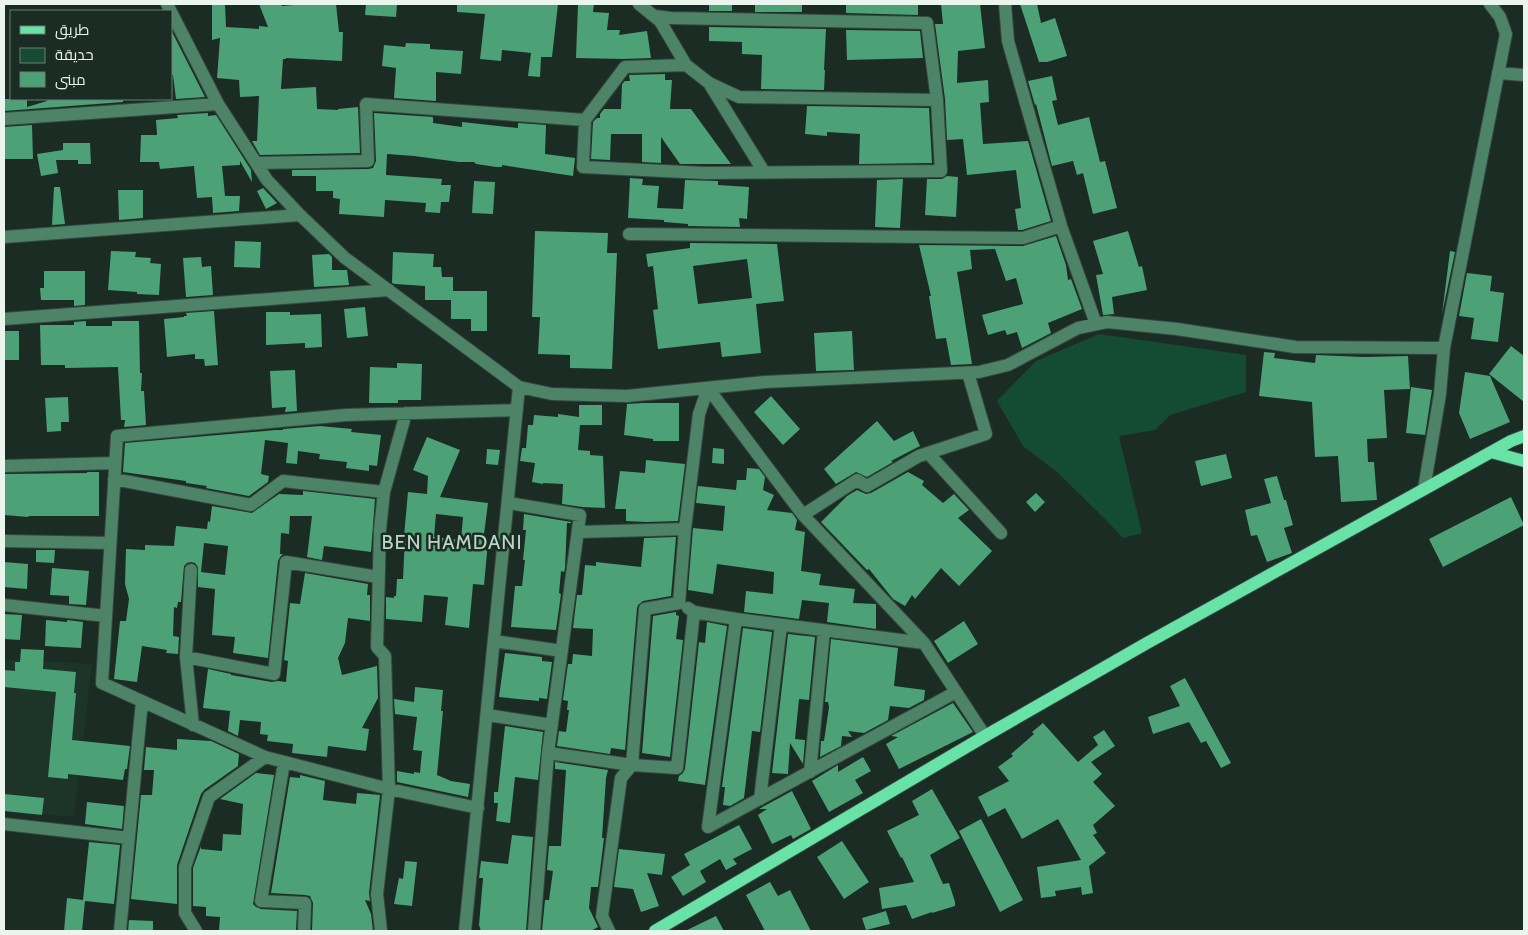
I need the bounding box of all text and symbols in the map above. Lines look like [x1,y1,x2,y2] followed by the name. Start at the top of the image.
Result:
[10,10,172,100] legend
[55,21,89,40] text: طريق
[55,46,94,64] text: حديقة
[55,71,86,90] text: مبنى
[382,530,522,554] district label: BEN HAMDANI

